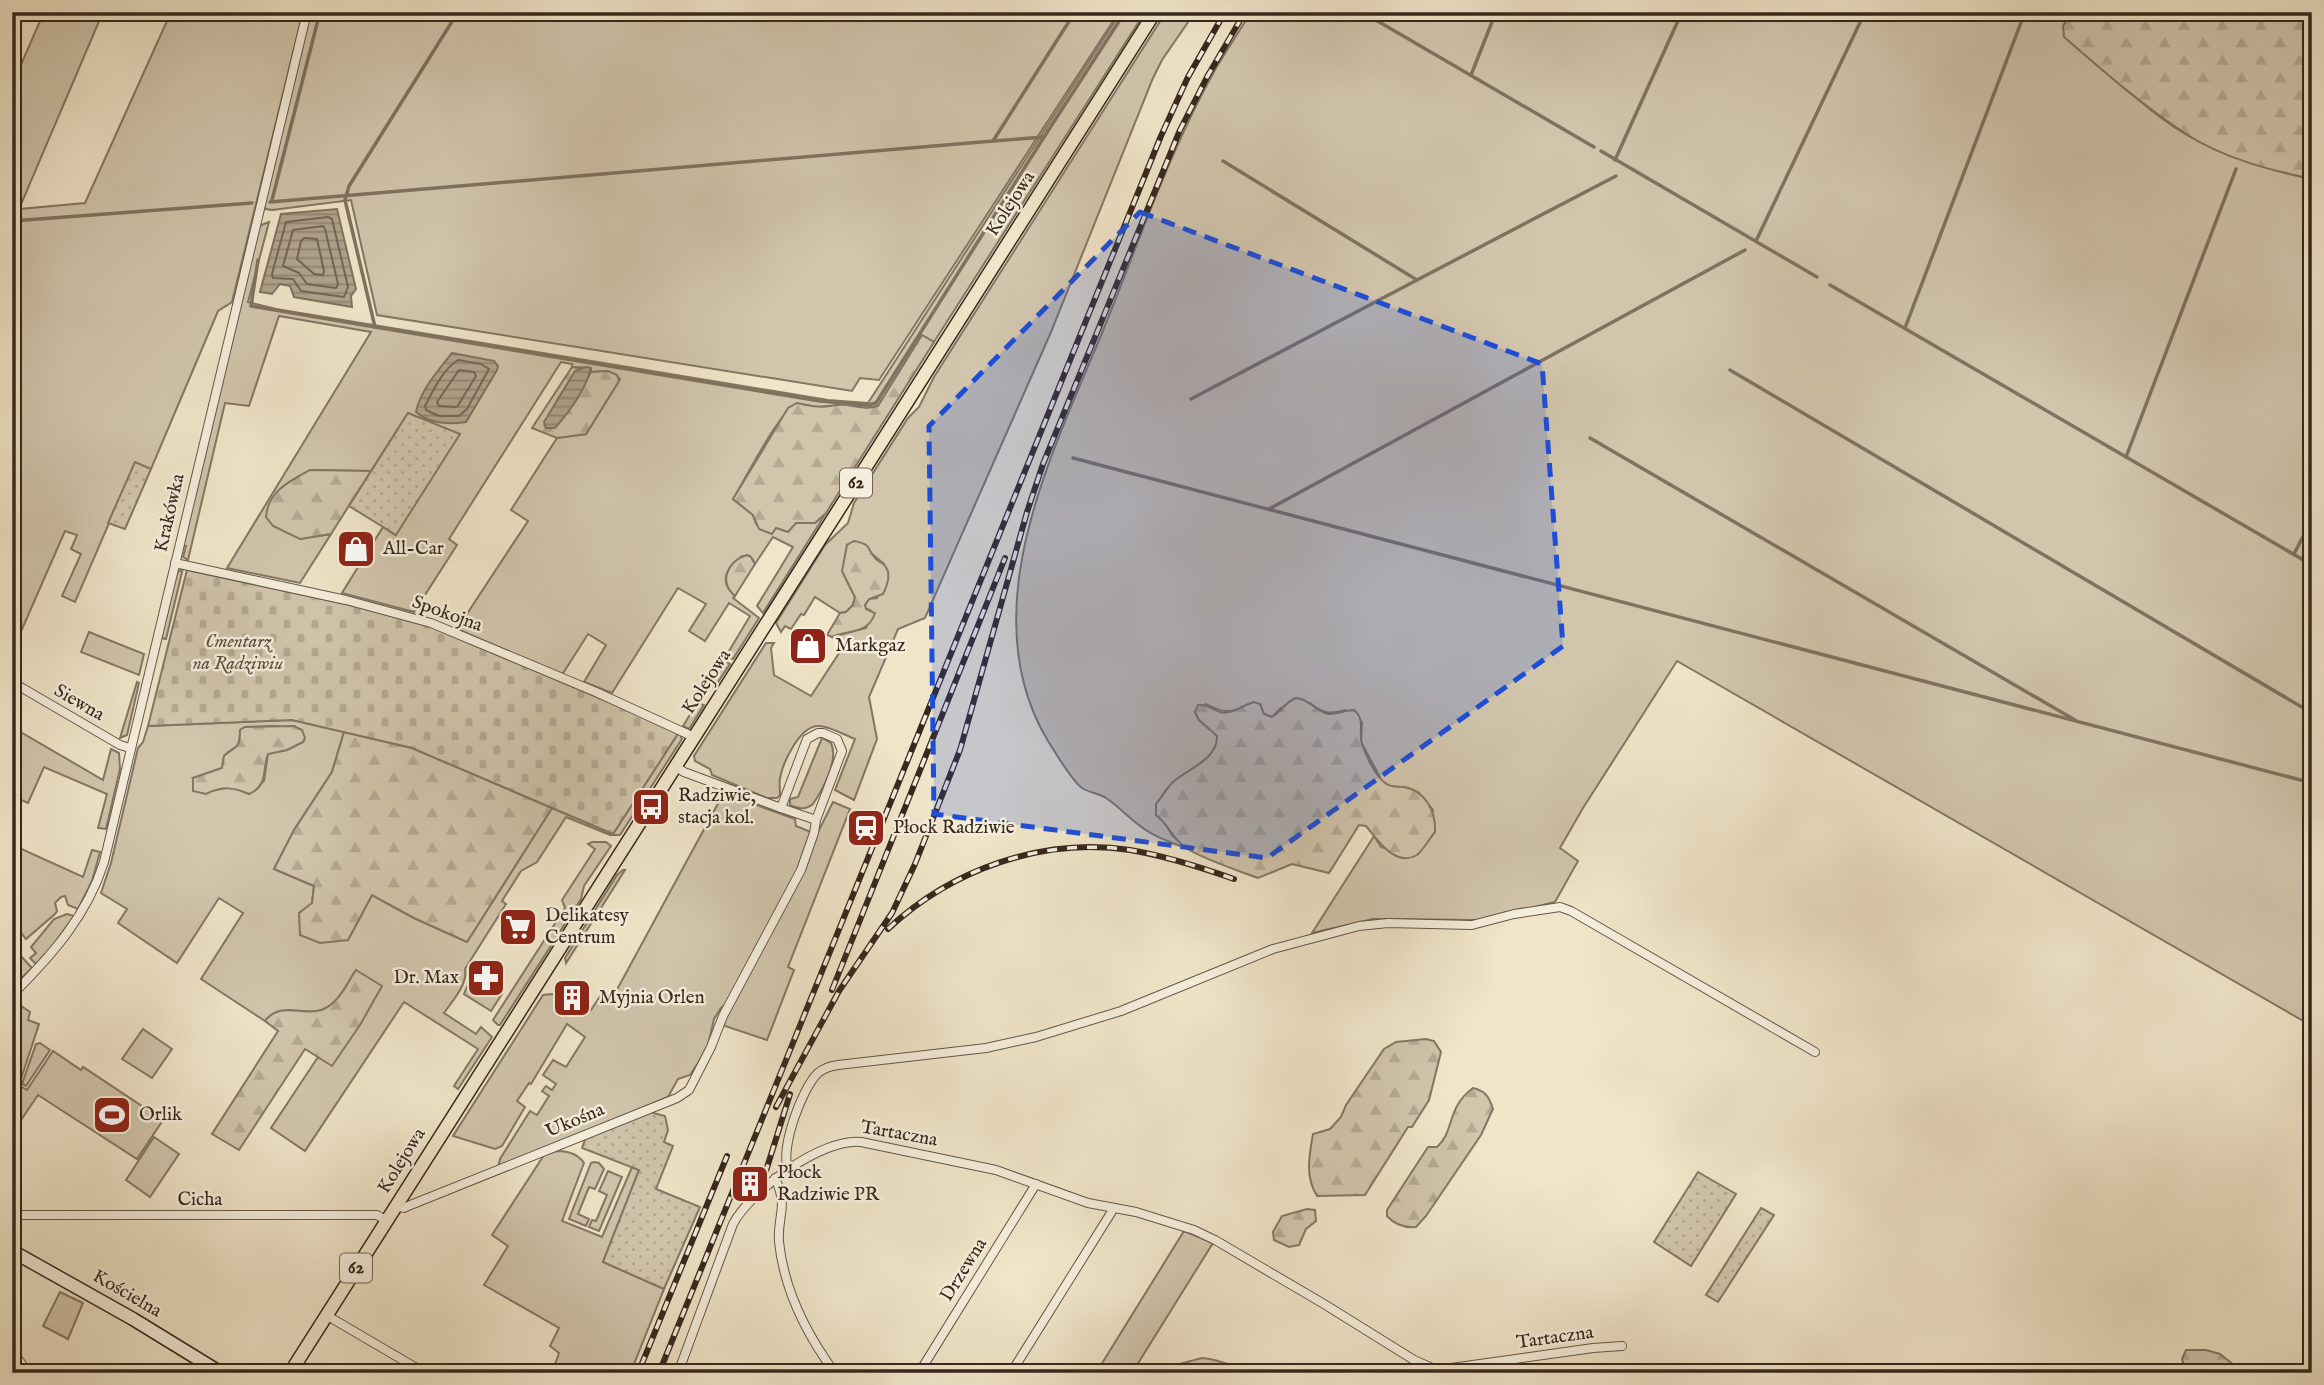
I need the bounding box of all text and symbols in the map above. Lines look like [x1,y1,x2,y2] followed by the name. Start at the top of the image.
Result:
[981,166,1041,241] street label: Kolejowa
[840,468,872,498] road number: 62
[149,471,191,555] street label: Krakówka
[335,528,377,570] shop icon: All-Car
[382,537,444,561] place label: All-Car
[408,590,486,638] street label: Spokojna
[787,625,829,667] shop icon: Markgaz
[193,630,283,676] park label: Cmentarz na Radziwiu
[835,634,906,658] place label: Markgaz
[677,644,737,719] street label: Kolejowa
[49,679,109,727] street label: Siewna
[678,784,756,830] place label: Radziwie, stacja kol.
[630,786,672,828] bus stop icon: Radziwie, stacja kol.
[845,807,887,849] station icon: Płock Radziwie
[893,816,1015,840] place label: Płock Radziwie
[545,904,630,950] place label: Delikatesy Centrum
[497,906,539,948] supermarket icon: Delikatesy Centrum
[465,957,507,999] pharmacy icon: Dr. Max
[393,966,459,990] place label: Dr. Max
[551,977,593,1019] building icon: Myjnia Orlen
[599,986,705,1010] place label: Myjnia Orlen
[91,1094,133,1136] sports icon: Orlik
[542,1098,609,1144] street label: Ukośna
[139,1103,183,1127] place label: Orlik
[859,1115,940,1153] street label: Tartaczna
[373,1123,432,1198] street label: Kolejowa
[777,1161,880,1207] place label: Płock Radziwie PR
[729,1163,771,1205] building icon: Płock Radziwie PR
[178,1188,223,1212] street label: Cicha
[935,1233,993,1306] street label: Drzewna
[340,1254,372,1282] road number: 62
[88,1265,167,1324] street label: Kościelna
[1515,1321,1596,1355] street label: Tartaczna

